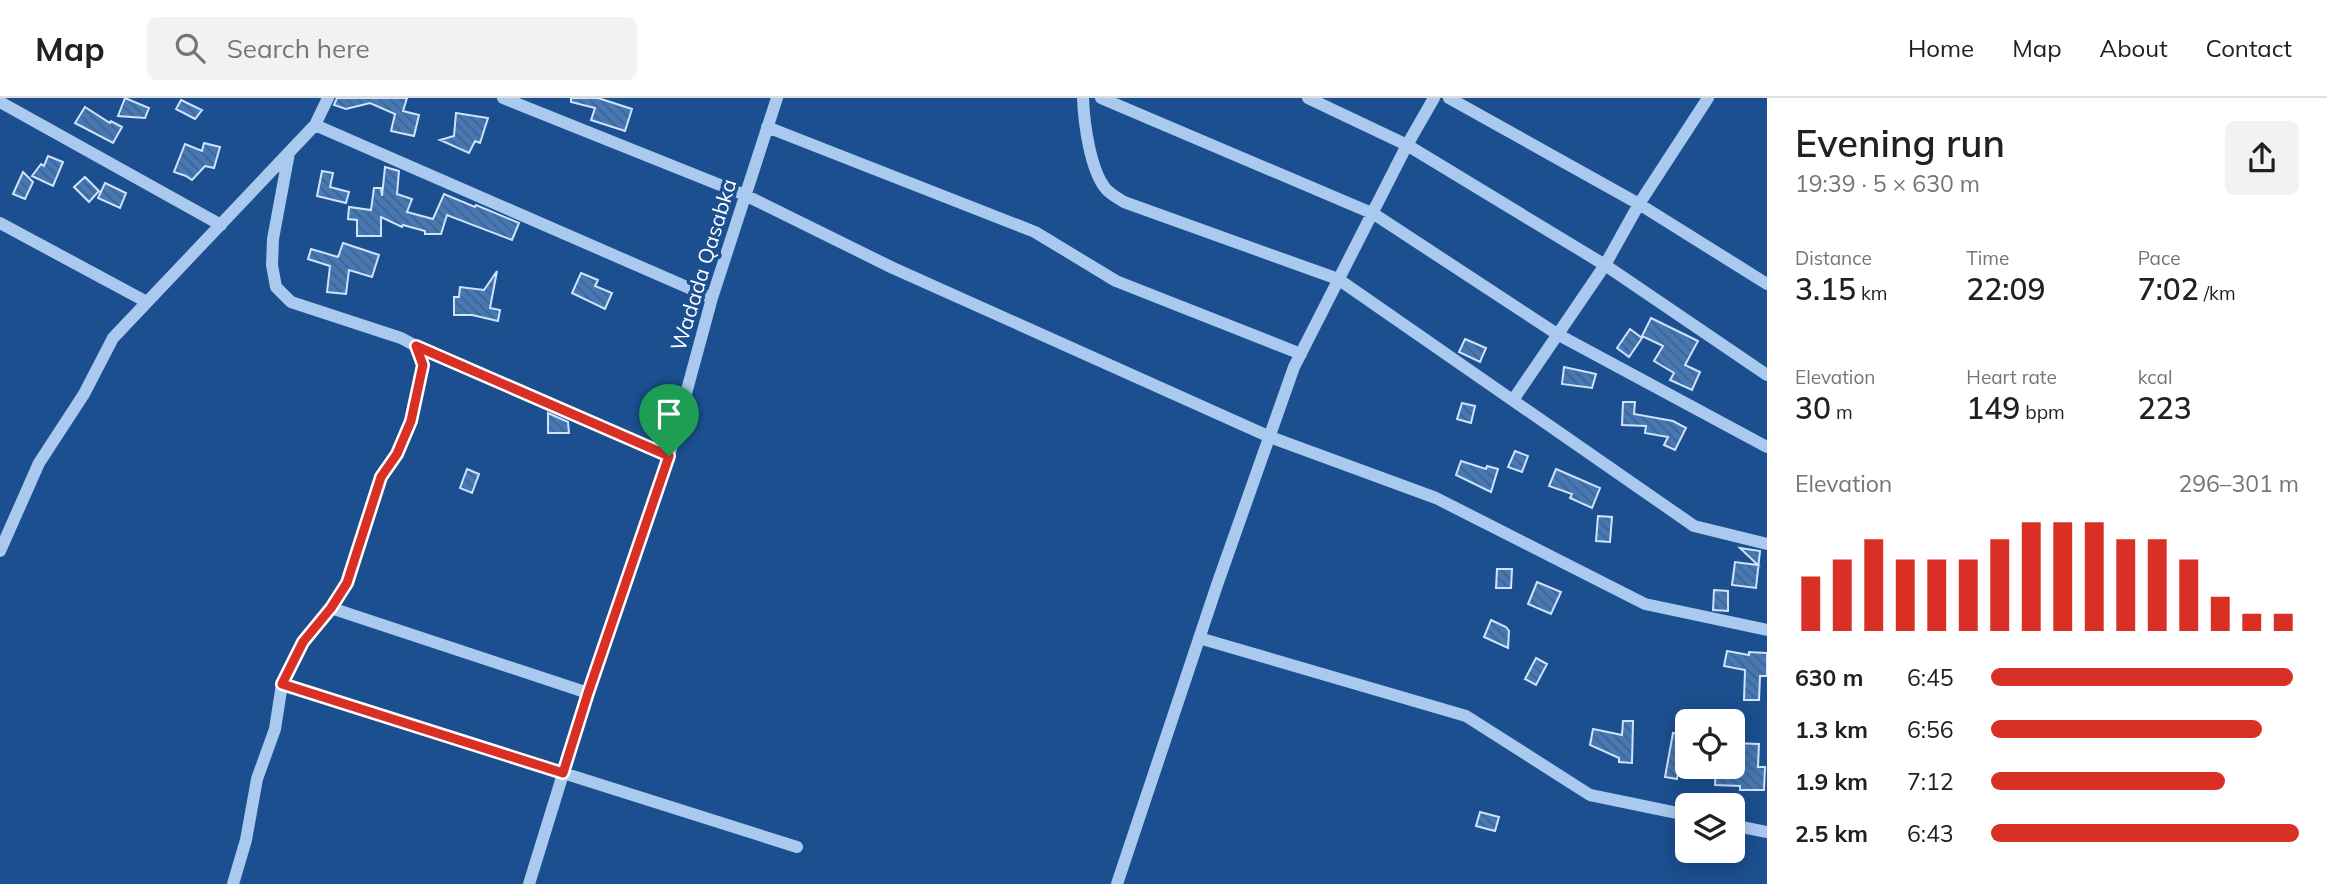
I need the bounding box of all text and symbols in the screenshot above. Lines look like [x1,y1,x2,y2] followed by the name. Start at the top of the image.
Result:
[147,17,637,80] search box
[35,28,105,69] text: Map
[171,29,209,67] icon: search
[227,32,370,65] text: Search here
[1908,33,1974,63] text: Home
[2012,33,2062,63] text: Map
[2100,33,2168,63] text: About
[2206,33,2292,63] text: Contact
[1795,119,2005,167] text: Evening run
[2225,121,2299,195] button: share
[1795,169,1980,198] text: 19:39 · 5 × 630 m
[665,176,742,354] street label: Wadada Qasabka
[1795,246,1872,270] text: Distance
[1966,246,2009,270] text: Time
[2138,246,2181,270] text: Pace
[1795,270,1856,308] text: 3.15
[1966,270,2045,308] text: 22:09
[2138,270,2199,308] text: 7:02
[1856,281,1888,305] text: km
[2199,281,2236,305] text: /km
[1795,365,1875,389] text: Elevation
[1966,365,2057,389] text: Heart rate
[2138,365,2172,389] text: kcal
[639,384,699,456] pin
[1795,389,1831,427] text: 30
[1966,389,2020,427] text: 149
[2138,389,2192,427] text: 223
[650,395,688,433] icon: arrive
[1831,400,1853,424] text: m
[2020,400,2065,424] text: bpm
[1795,469,1892,498] text: Elevation
[2178,469,2299,498] text: 296–301 m
[1795,663,1863,692] text: 630 m
[1907,663,1954,692] text: 6:45
[1675,709,1745,863] map controls
[1675,709,1745,779] button: locate
[1795,715,1868,744] text: 1.3 km
[1907,715,1954,744] text: 6:56
[1795,767,1868,796] text: 1.9 km
[1907,767,1954,796] text: 7:12
[1675,793,1745,863] button: layers
[1795,819,1868,848] text: 2.5 km
[1907,819,1954,848] text: 6:43

